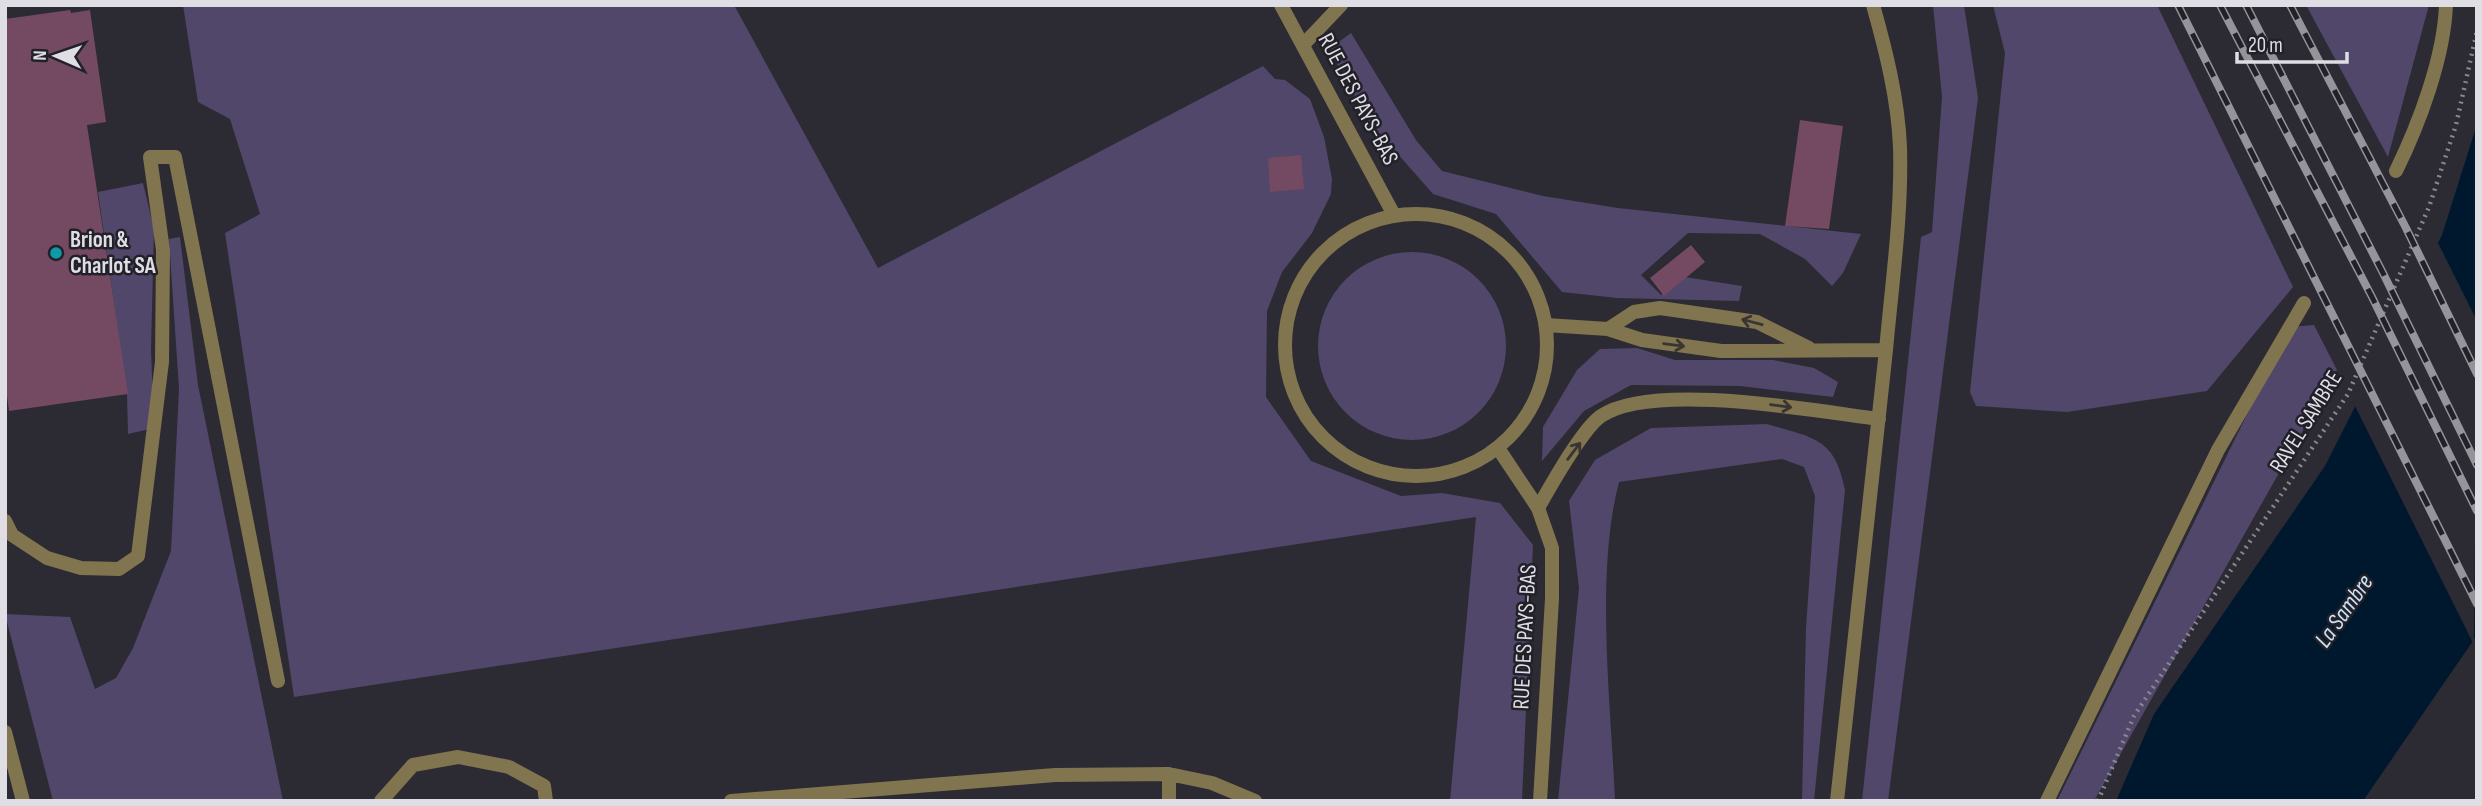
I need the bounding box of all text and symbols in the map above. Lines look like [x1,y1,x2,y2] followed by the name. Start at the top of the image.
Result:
[21,21,91,91] north arrow
[2237,21,2347,65] scale bar
[1312,28,1404,170] street label: RUE DES PAYS-BAS
[2248,33,2283,58] text: 20 m
[29,50,52,61] text: N
[70,226,157,280] place label: Brion & Charlot SA
[48,245,64,261] marker: Brion & Charlot SA
[1741,315,1763,328] one-way arrow
[1663,338,1685,351] one-way arrow
[2264,366,2348,478] street label: RAVEL SAMBRE
[1769,400,1792,413] one-way arrow
[1566,442,1581,460] one-way arrow
[1507,564,1543,710] street label: RUE DES PAYS-BAS
[2309,569,2379,653] water label: La Sambre

